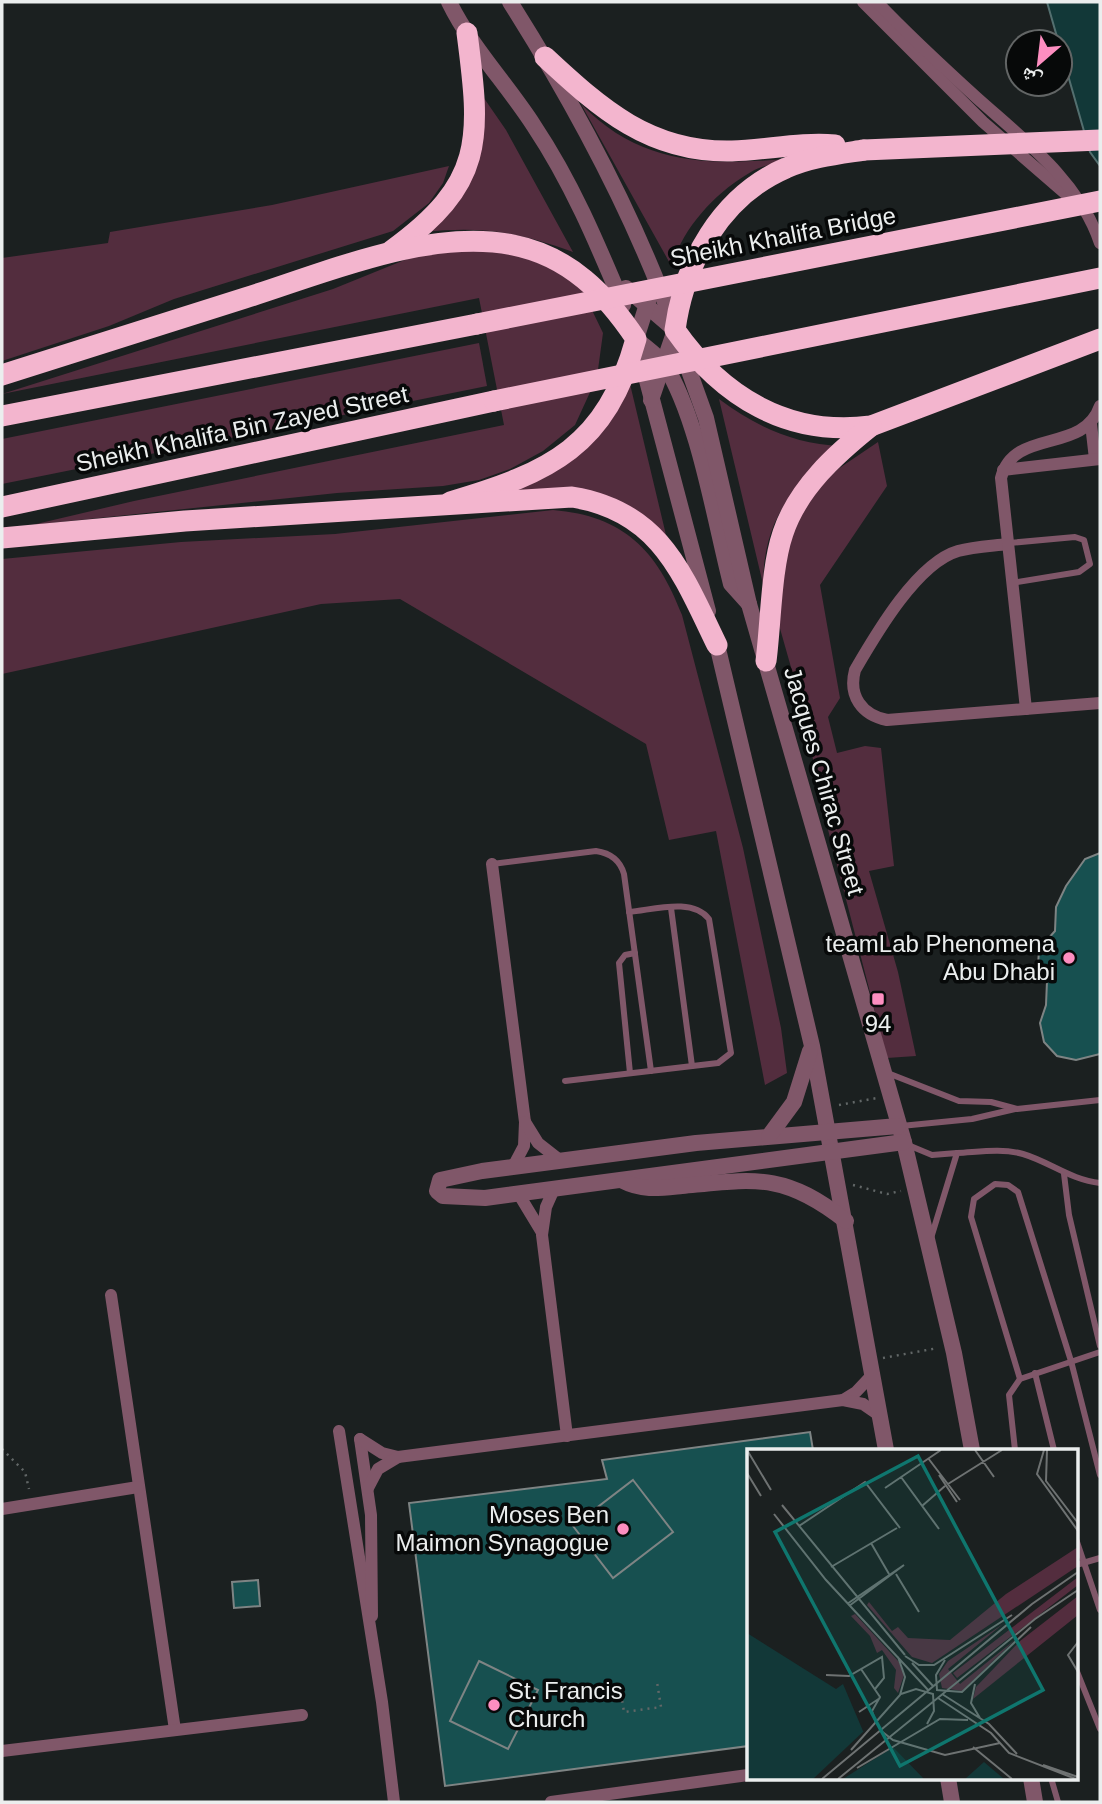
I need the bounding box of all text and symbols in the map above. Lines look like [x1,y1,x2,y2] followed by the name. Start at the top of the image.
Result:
[1004,28,1074,98] north arrow
[1017,63,1046,92] text: ش
[668,201,898,272] street label: Sheikh Khalifa Bridge
[73,380,411,477] street label: Sheikh Khalifa Bin Zayed Street
[779,664,870,898] street label: Jacques Chirac Street
[826,930,1056,985] place label: teamLab Phenomena Abu Dhabi
[1061,950,1077,966] marker: teamLab Phenomena Abu Dhabi
[870,991,886,1007] marker: 94
[865,1010,891,1037] place label: 94
[747,1449,1078,1780] inset map
[396,1501,609,1556] place label: Moses Ben Maimon Synagogue
[615,1521,631,1537] marker: Moses Ben Maimon Synagogue
[508,1677,623,1732] place label: St. Francis Church
[486,1697,502,1713] marker: St. Francis Church

